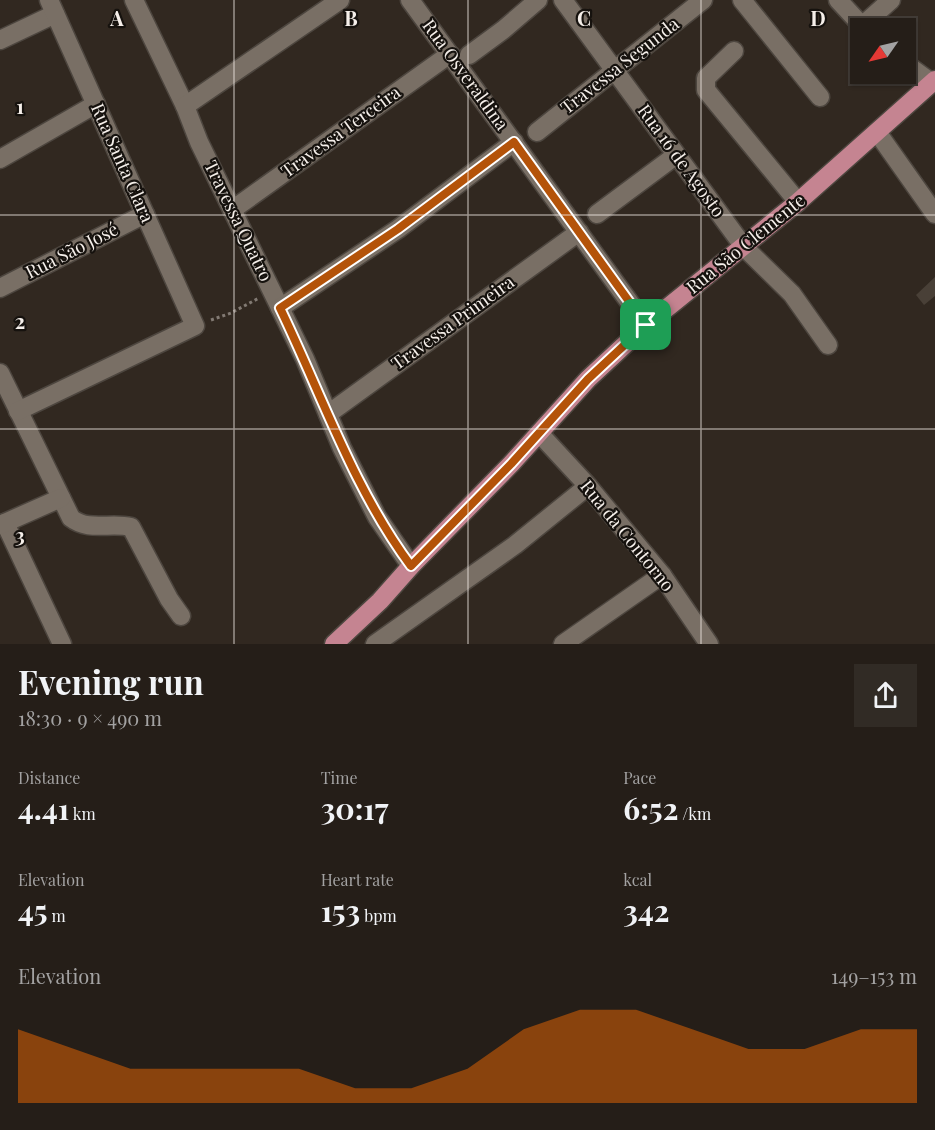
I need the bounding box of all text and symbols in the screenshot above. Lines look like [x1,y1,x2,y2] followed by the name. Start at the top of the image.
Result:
[109,4,124,31] text: A
[344,4,358,31] text: B
[577,4,591,31] text: C
[810,4,826,31] text: D
[555,11,684,119] street label: Travessa Segunda
[417,14,514,135] street label: Rua Osveraldina
[850,18,916,84] north arrow
[850,18,916,84] map controls
[276,80,405,183] street label: Travessa Terceira
[16,92,24,119] text: 1
[86,99,160,226] street label: Rua Santa Clara
[633,99,731,222] street label: Rua 16 de Agosto
[199,156,279,285] street label: Travessa Quatro
[681,188,810,299] street label: Rua São Clemente
[21,217,122,284] street label: Rua São José
[386,269,519,375] street label: Travessa Primeira
[620,299,671,350] pin
[15,307,25,334] text: 2
[629,308,662,341] icon: arrive
[575,475,680,596] street label: Rua da Contorno
[15,521,25,548] text: 3
[18,659,204,703] text: Evening run
[854,664,917,727] button: share
[18,704,162,731] text: 18:30 · 9 × 490 m
[18,767,80,788] text: Distance
[321,767,358,788] text: Time
[623,767,656,788] text: Pace
[18,788,69,828] text: 4.41
[321,788,389,828] text: 30:17
[623,788,678,828] text: 6:52
[69,803,96,824] text: km
[678,803,711,824] text: /km
[18,869,85,890] text: Elevation
[321,869,394,890] text: Heart rate
[623,869,652,890] text: kcal
[18,890,48,930] text: 45
[321,890,360,930] text: 153
[623,890,670,930] text: 342
[48,905,66,926] text: m
[360,905,397,926] text: bpm
[18,962,101,989] text: Elevation
[831,962,917,989] text: 149–153 m

